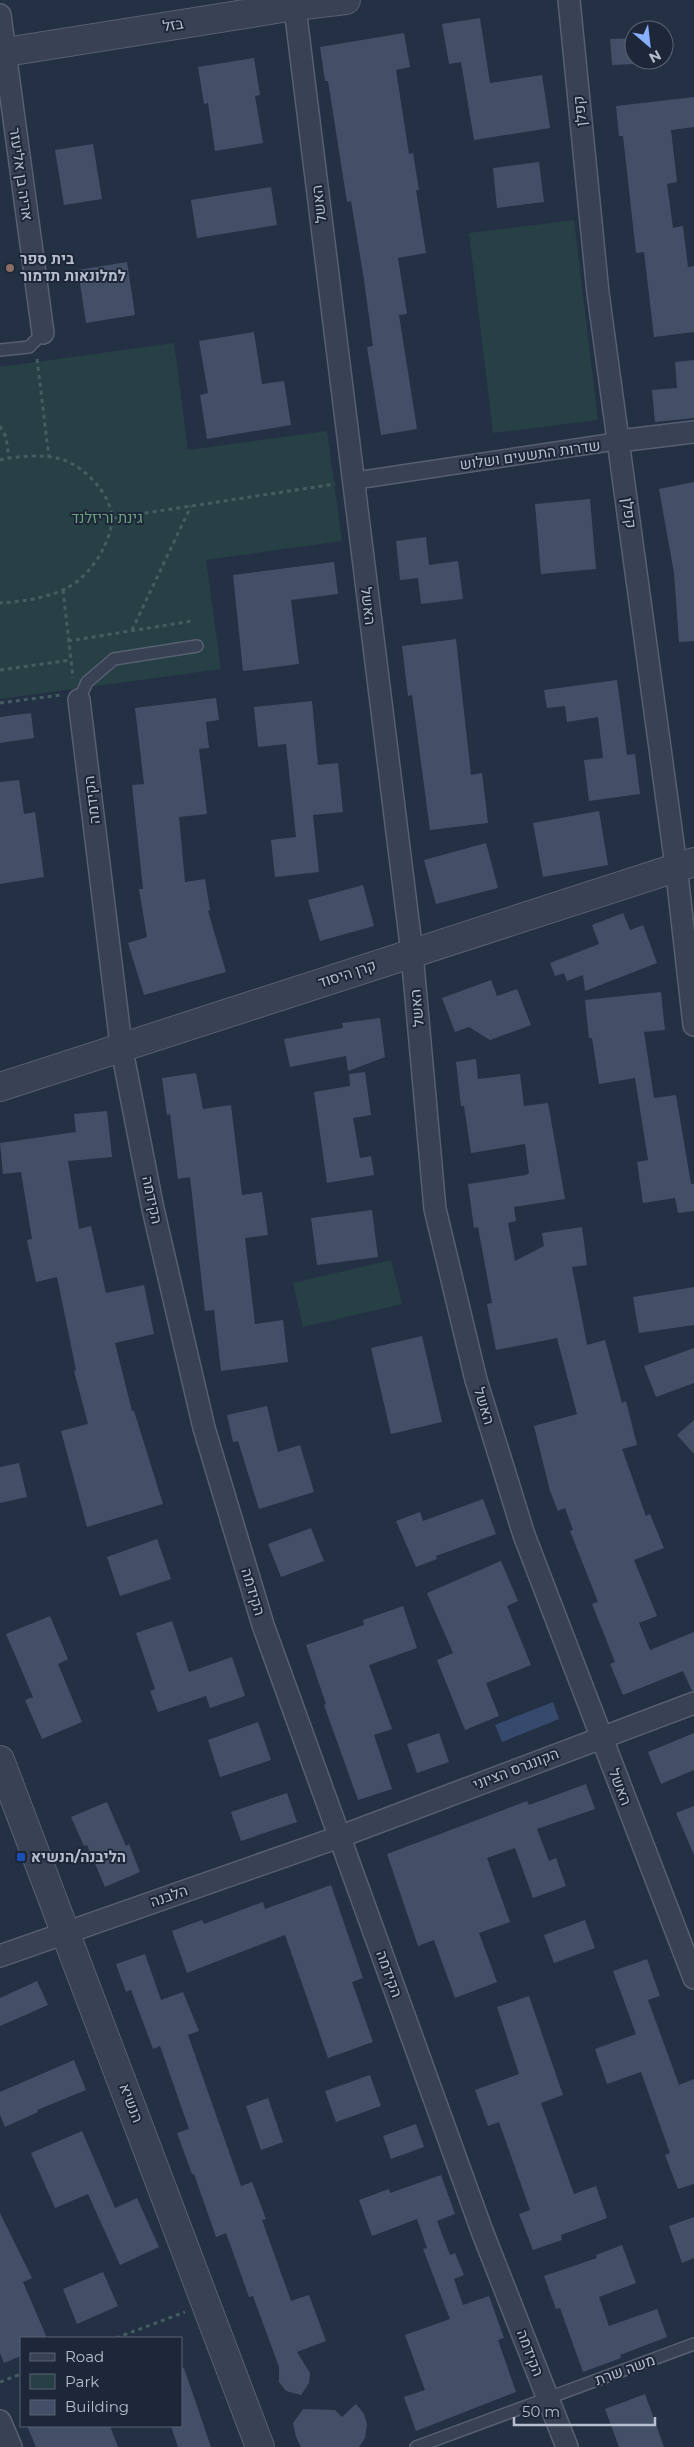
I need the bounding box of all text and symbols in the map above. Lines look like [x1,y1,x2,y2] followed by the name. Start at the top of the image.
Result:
[161,13,185,36] street label: בזל
[624,20,674,70] north arrow
[646,46,664,67] text: N
[568,95,591,127] street label: קפלן
[6,126,37,222] street label: אריה בן אליעזר
[307,184,330,224] street label: האשל
[20,249,126,285] place label: בית ספר למלונאות תדמור
[4,262,16,274] marker: בית ספר למלונאות תדמור
[458,435,602,474] street label: שדרות התשעים ושלוש
[618,496,641,529] street label: קפלן
[71,508,143,527] park label: גינת וריזלנד
[357,586,380,626] street label: האשל
[79,775,104,825] street label: הקידמה
[315,955,378,992] street label: קרן היסוד
[405,988,428,1028] street label: האשל
[138,1174,167,1226] street label: הקידמה
[470,1385,499,1427] street label: האשל
[237,1566,270,1618] street label: הקידמה
[470,1743,562,1794] street label: הקונגרס הציוני
[605,1766,636,1808] street label: האשל
[31,1847,126,1866] place label: הליבנה/הנשיא
[15,1851,27,1863] marker: הליבנה/הנשיא
[147,1880,190,1911] street label: הלבנה
[372,1948,407,2000] street label: הקידמה
[115,2081,148,2125] street label: הנשיא
[513,2327,548,2379] street label: הקידמה
[20,2337,182,2427] legend
[65,2347,104,2366] text: Road
[592,2350,658,2389] street label: משה שרת
[65,2372,99,2391] text: Park
[514,2394,655,2426] scale bar
[65,2397,129,2416] text: Building
[522,2402,560,2421] text: 50 m

